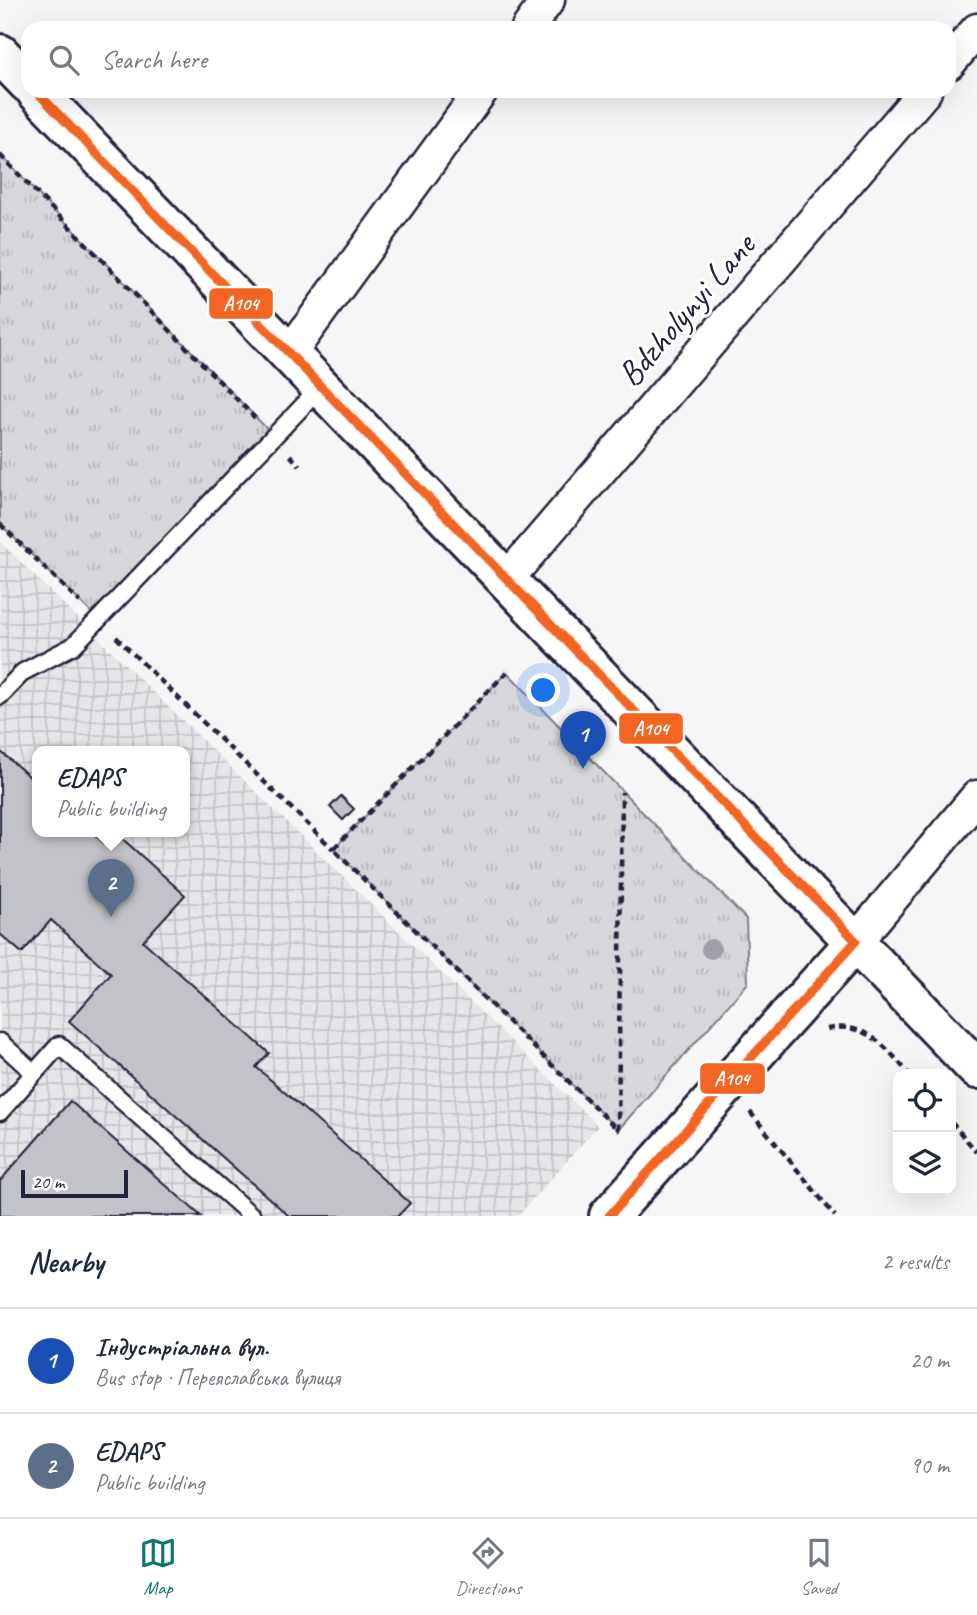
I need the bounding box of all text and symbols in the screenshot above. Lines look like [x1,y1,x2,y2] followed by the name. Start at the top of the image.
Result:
[21,21,956,98] search box
[45,41,83,79] icon: search
[101,43,207,76] text: Search here
[607,222,766,396] street label: Bdzholynyi Lane
[208,287,274,320] line badge: А104
[223,292,261,316] text: А104
[526,673,560,707] your location
[560,711,606,769] pin: 1
[618,712,684,745] line badge: А104
[633,717,671,741] text: А104
[32,746,190,837] popup
[56,761,123,794] text: EDAPS
[56,794,166,823] text: Public building
[88,859,134,917] pin: 2
[699,1062,766,1095] line badge: А104
[714,1067,752,1091] text: А104
[893,1069,956,1195] map controls
[893,1069,956,1132] button: locate
[893,1132,956,1195] button: layers
[21,1167,128,1199] scale bar
[32,1170,64,1194] text: 20 m
[28,1243,104,1281] text: Nearby
[882,1247,949,1276] text: 2 results
[95,1330,269,1363] text: Індустріальна вул.
[46,1346,56,1375] text: 1
[910,1346,949,1375] text: 20 m
[95,1363,340,1392] text: Bus stop · Переяславська вулиця
[95,1435,162,1468] text: EDAPS
[46,1451,56,1480] text: 2
[910,1451,949,1480] text: 90 m
[95,1468,204,1497] text: Public building
[139,1534,177,1600] tab: Map
[455,1534,522,1600] tab: Directions
[800,1534,838,1600] tab: Saved

